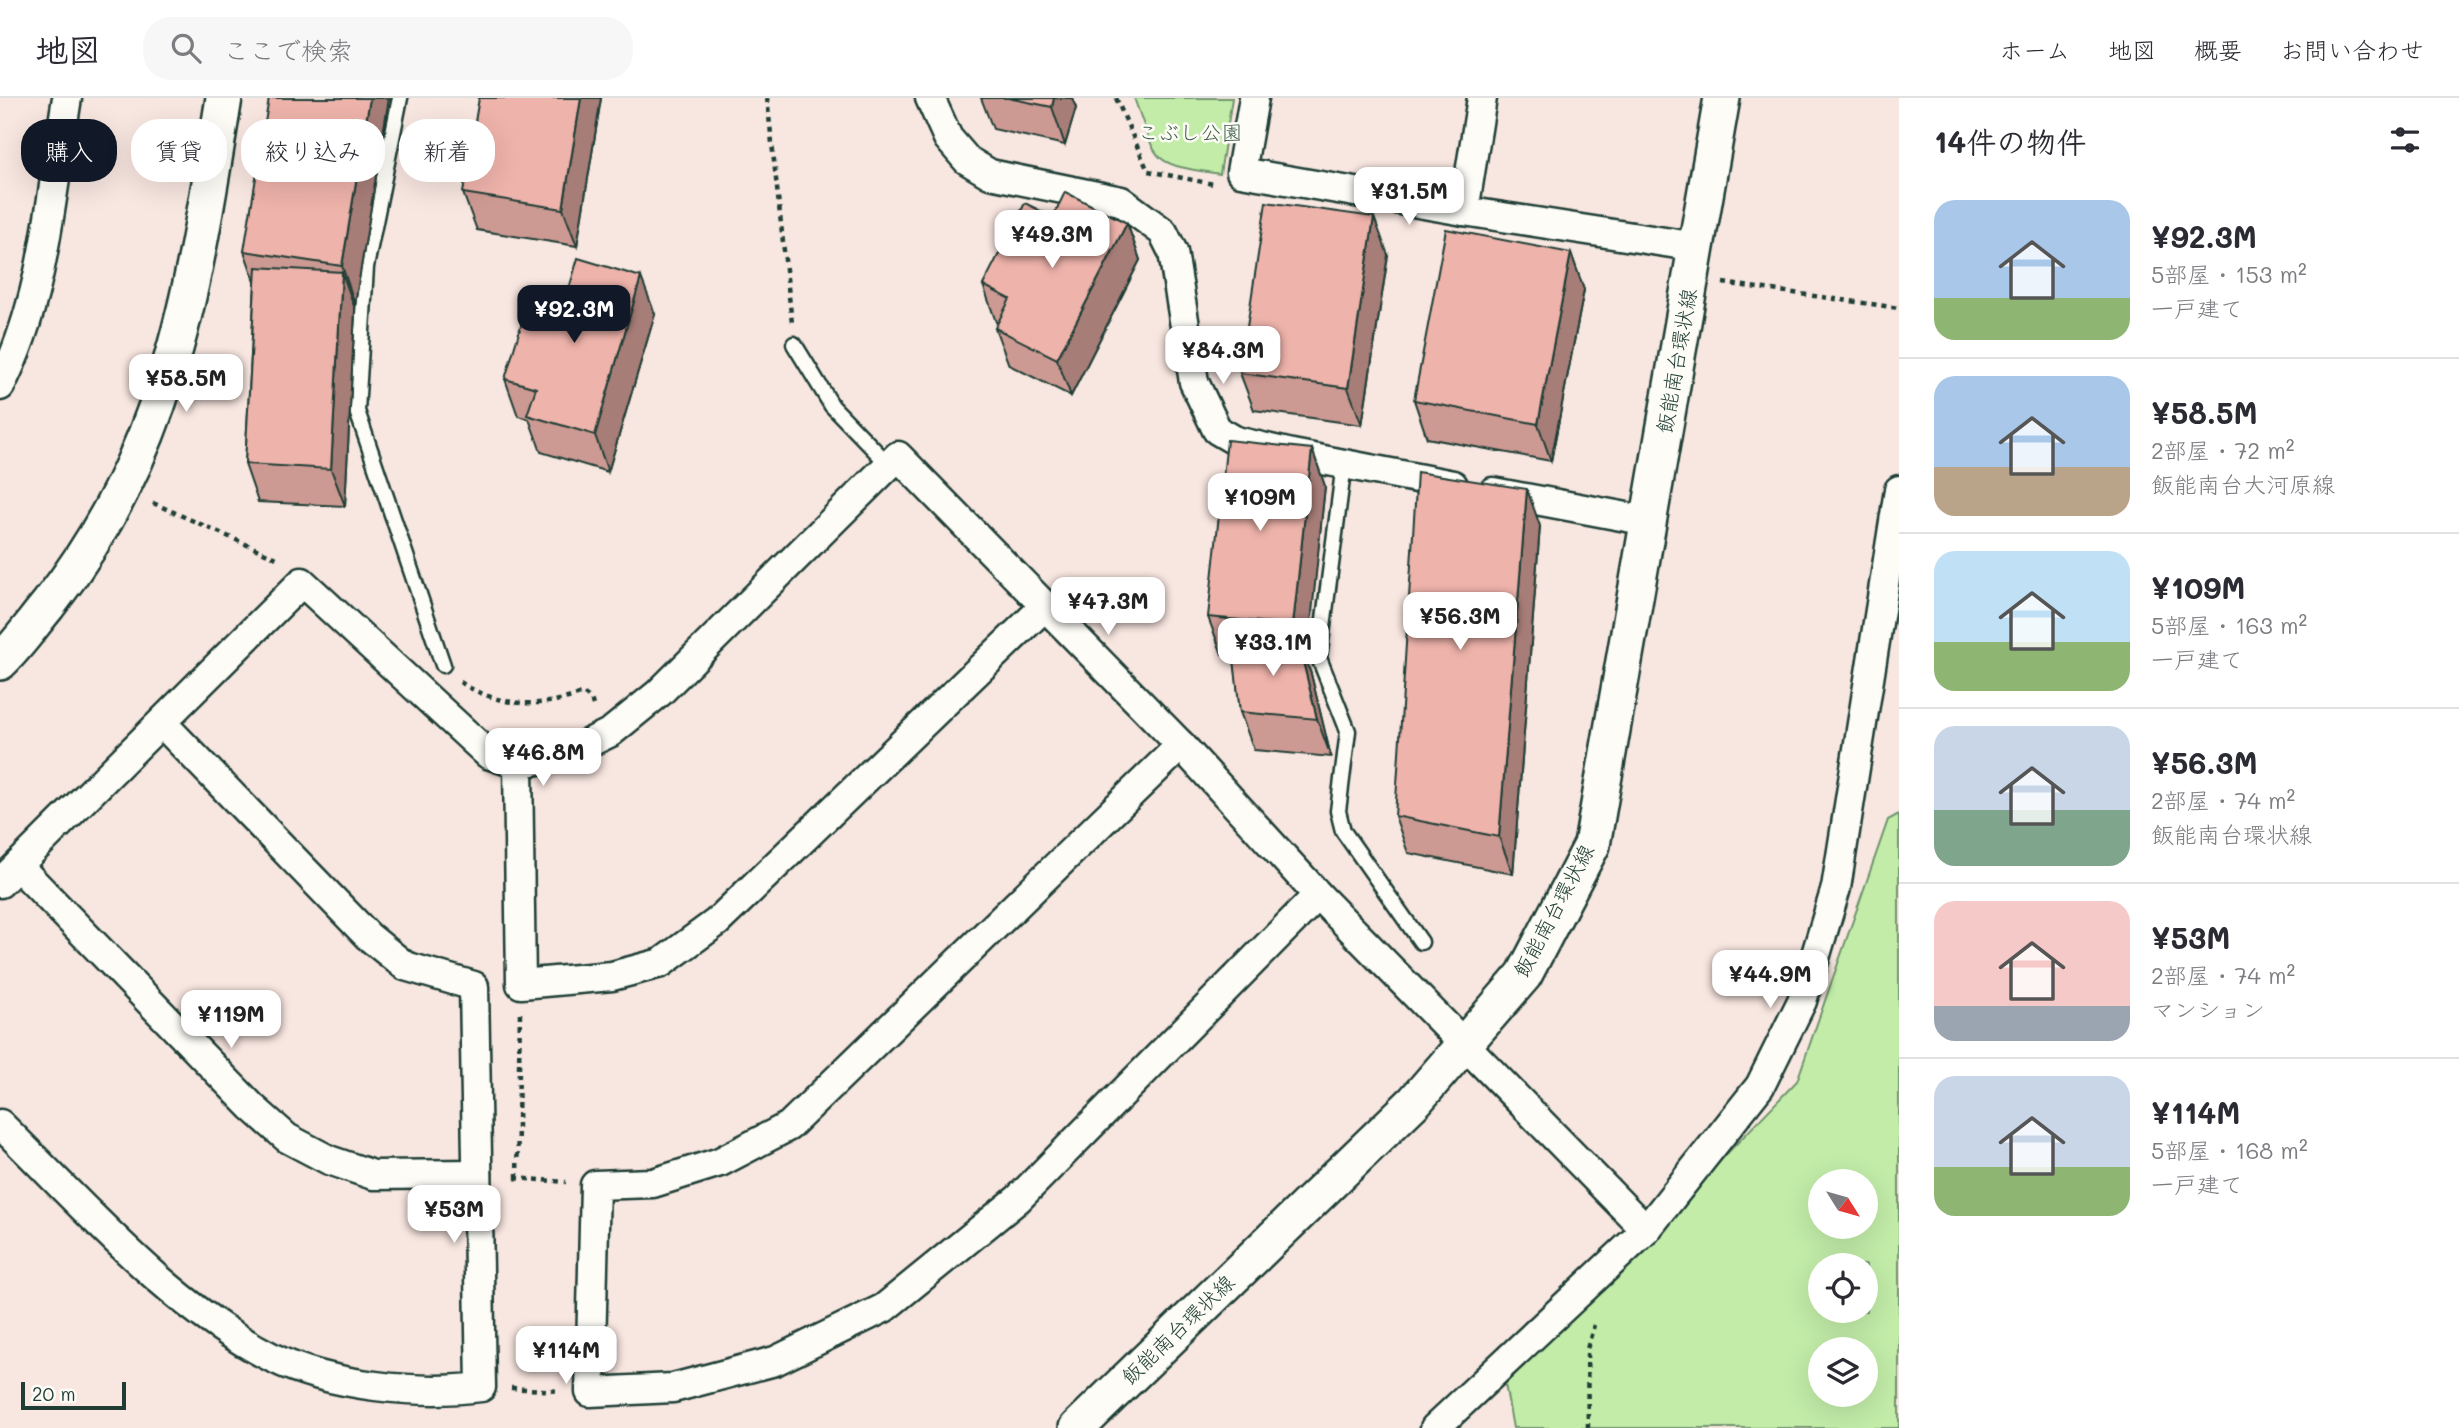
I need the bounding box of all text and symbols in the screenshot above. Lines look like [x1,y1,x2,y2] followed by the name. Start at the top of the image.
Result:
[143,17,633,80] search box
[35,27,101,70] text: 地図
[167,29,205,67] icon: search
[223,33,353,67] text: ここで検索
[1999,34,2070,65] text: ホーム
[2108,34,2156,65] text: 地図
[2194,34,2242,65] text: 概要
[2280,34,2424,65] text: お問い合わせ
[1138,118,1243,145] park label: こぶし公園
[21,119,117,182] chip: 購入
[131,119,227,182] chip: 賃貸
[241,119,385,182] chip: 絞り込み
[399,119,495,182] chip: 新着
[1934,121,2086,161] text: 14件の物件
[2386,121,2424,159] icon: filters
[1352,167,1466,227] pin: ¥31.5M
[1370,175,1448,205] text: ¥31.5M
[995,211,1109,270] pin: ¥49.3M
[2151,216,2257,256] text: ¥92.3M
[1011,218,1093,248] text: ¥49.3M
[1990,228,2074,312] icon: home
[2151,259,2307,289] text: 5部屋 · 153 m²
[517,286,631,345] pin: ¥92.3M
[1649,286,1702,435] street label: 飯能南台環状線
[533,293,615,323] text: ¥92.3M
[2151,293,2243,323] text: 一戸建て
[1166,327,1280,386] pin: ¥84.3M
[1181,334,1265,364] text: ¥84.3M
[129,354,243,414] pin: ¥58.5M
[145,362,227,392] text: ¥58.5M
[2151,392,2258,432] text: ¥58.5M
[1990,404,2074,488] icon: home
[2151,435,2295,465] text: 2部屋 · 72 m²
[2151,469,2335,499] text: 飯能南台大河原線
[1211,474,1309,533] pin: ¥109M
[1224,481,1296,511] text: ¥109M
[2151,567,2246,607] text: ¥109M
[1051,578,1165,637] pin: ¥47.3M
[1990,579,2074,663] icon: home
[1067,585,1149,615] text: ¥47.3M
[1403,592,1517,652] pin: ¥56.3M
[1419,600,1501,630] text: ¥56.3M
[2151,610,2307,640] text: 5部屋 · 163 m²
[1216,618,1330,678] pin: ¥33.1M
[1234,626,1312,656] text: ¥33.1M
[2151,644,2243,674] text: 一戸建て
[486,728,600,788] pin: ¥46.8M
[501,736,585,766] text: ¥46.8M
[2151,742,2258,782] text: ¥56.3M
[1990,754,2074,838] icon: home
[2151,785,2295,815] text: 2部屋 · 74 m²
[2151,819,2312,849] text: 飯能南台環状線
[1506,839,1599,982] street label: 飯能南台環状線
[2151,917,2230,957] text: ¥53M
[1990,929,2074,1013] icon: home
[1713,950,1827,1010] pin: ¥44.9M
[1728,958,1812,988] text: ¥44.9M
[2151,960,2295,990] text: 2部屋 · 74 m²
[182,990,280,1050] pin: ¥119M
[2151,994,2265,1024] text: マンション
[197,998,265,1028] text: ¥119M
[2151,1092,2241,1132] text: ¥114M
[1990,1104,2074,1188] icon: home
[2151,1135,2308,1165] text: 5部屋 · 168 m²
[1808,1169,1878,1239] north arrow
[1808,1169,1878,1407] map controls
[2151,1169,2243,1199] text: 一戸建て
[413,1186,495,1245] pin: ¥53M
[424,1193,484,1223] text: ¥53M
[1808,1253,1878,1323] button: locate
[1115,1268,1239,1390] street label: 飯能南台環状線
[517,1326,615,1386] pin: ¥114M
[532,1334,600,1364] text: ¥114M
[1808,1337,1878,1407] button: layers
[21,1379,126,1411] scale bar
[32,1381,76,1406] text: 20 m

